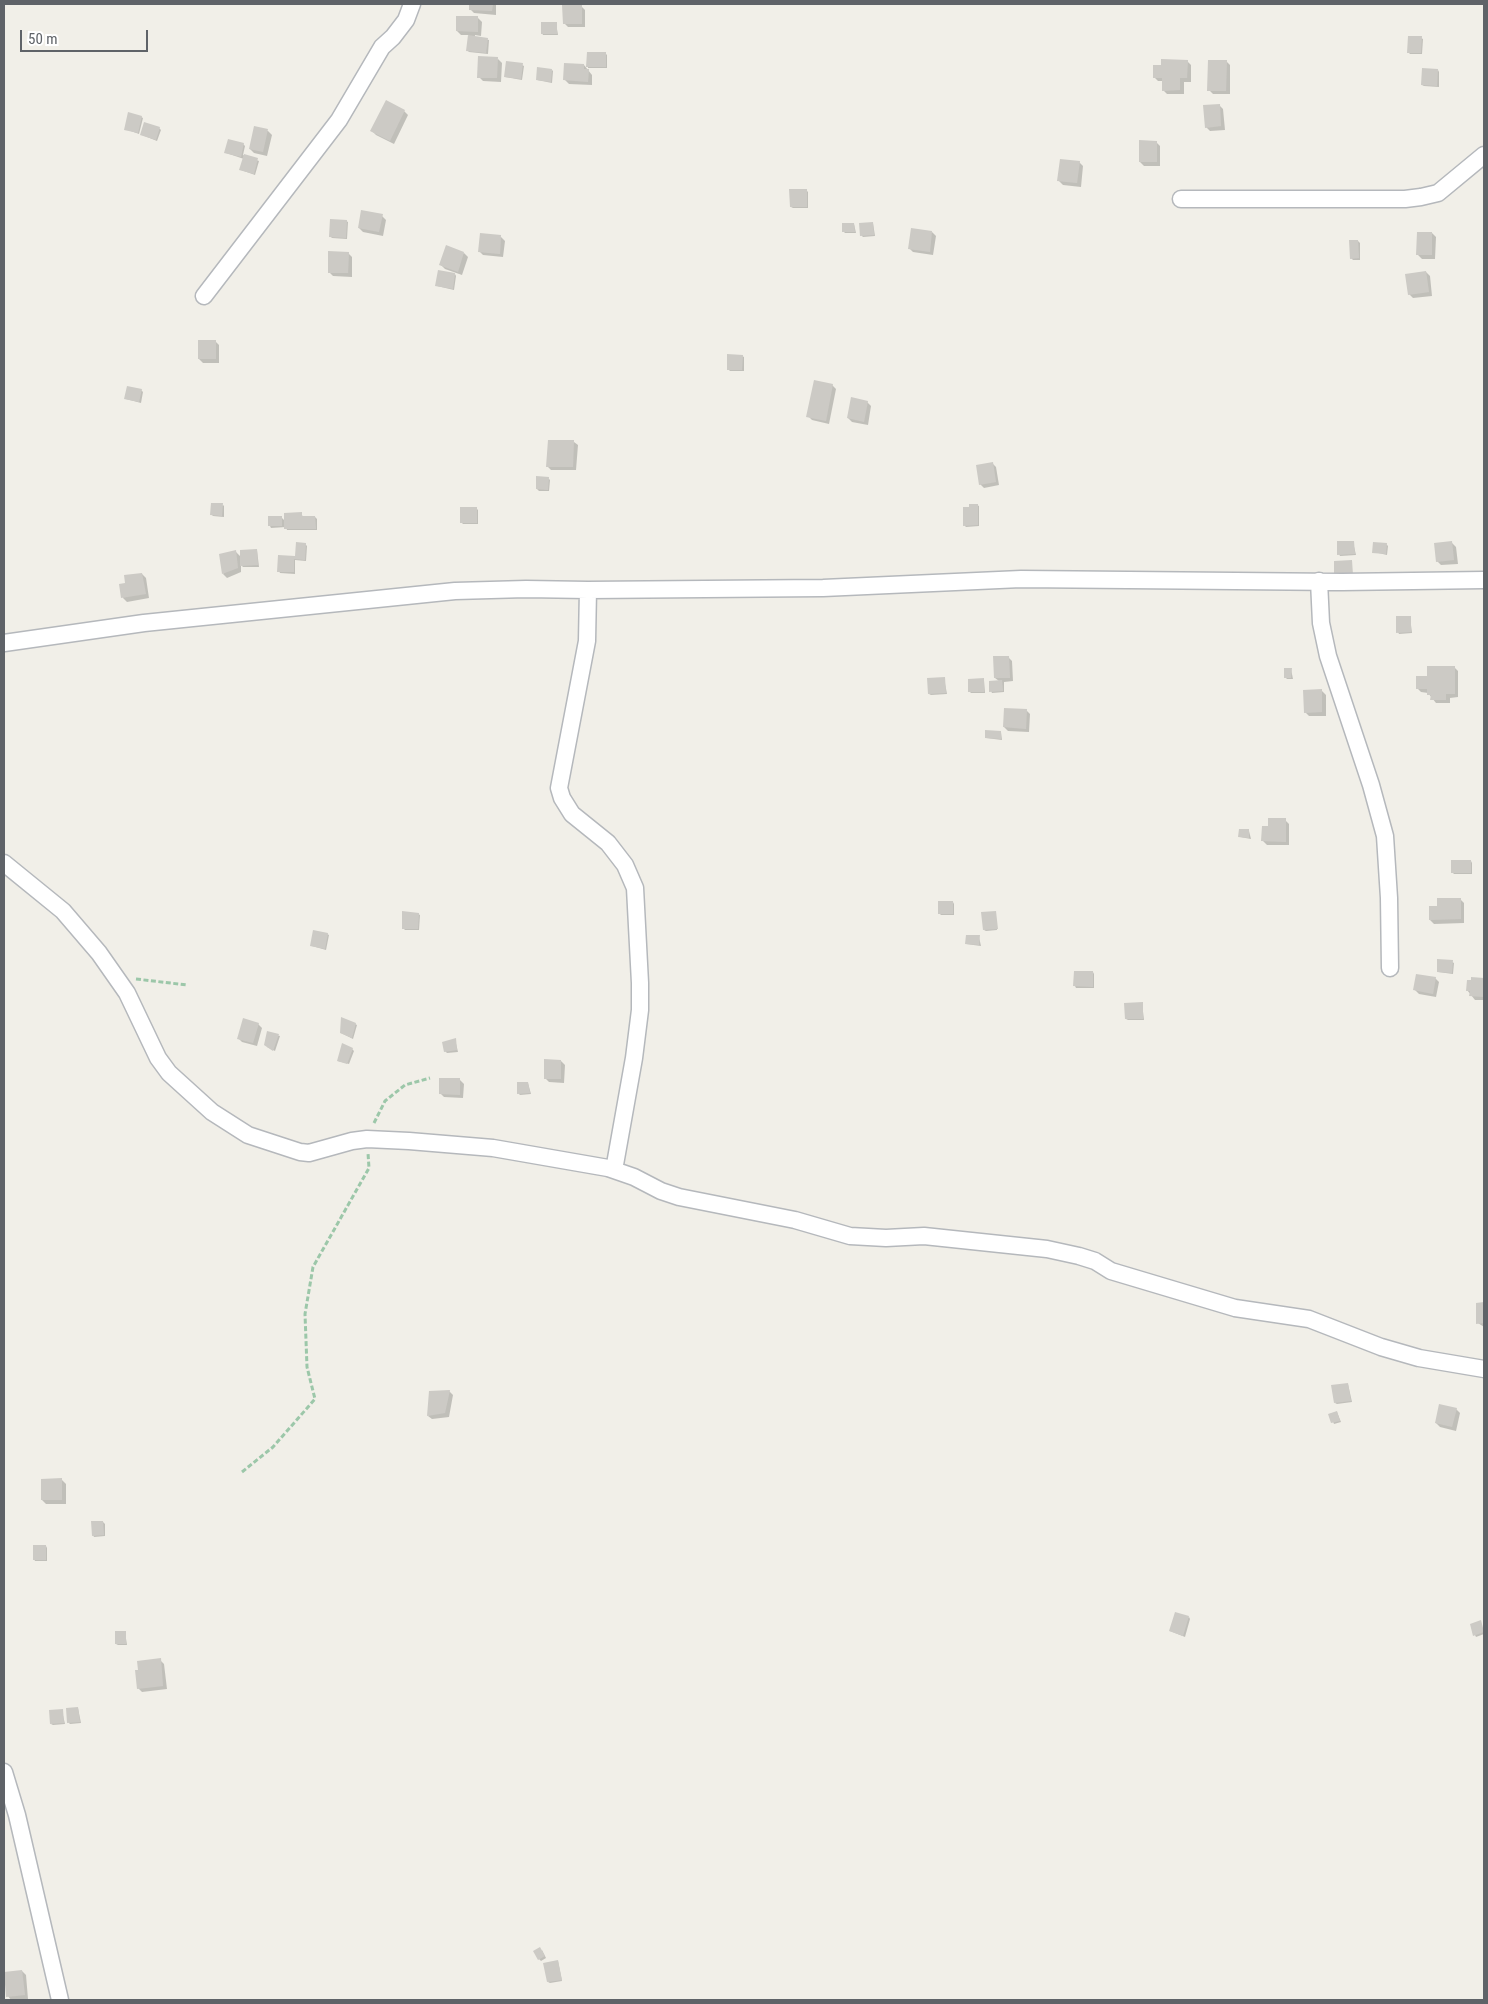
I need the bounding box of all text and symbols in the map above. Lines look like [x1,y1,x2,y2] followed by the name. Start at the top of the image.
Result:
[22,20,150,52] scale bar
[28,30,58,48] text: 50 m

